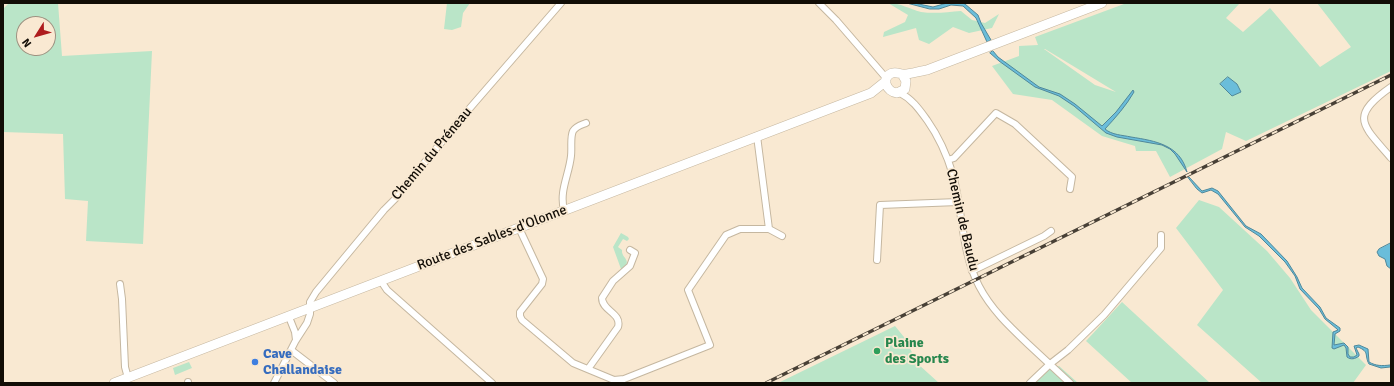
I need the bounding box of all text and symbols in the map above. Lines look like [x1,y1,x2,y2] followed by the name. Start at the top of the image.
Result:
[16,16,56,56] north arrow
[19,36,34,50] text: N
[388,104,476,204] street label: Chemin du Préneau
[942,167,982,273] street label: Chemin de Baudu
[415,202,569,274] street label: Route des Sables-d'Olonne
[885,335,949,368] place label: Plaine des Sports
[263,346,342,378] place label: Cave Challandaise
[872,346,882,356] marker: Plaine des Sports
[250,357,260,367] marker: Cave Challandaise

